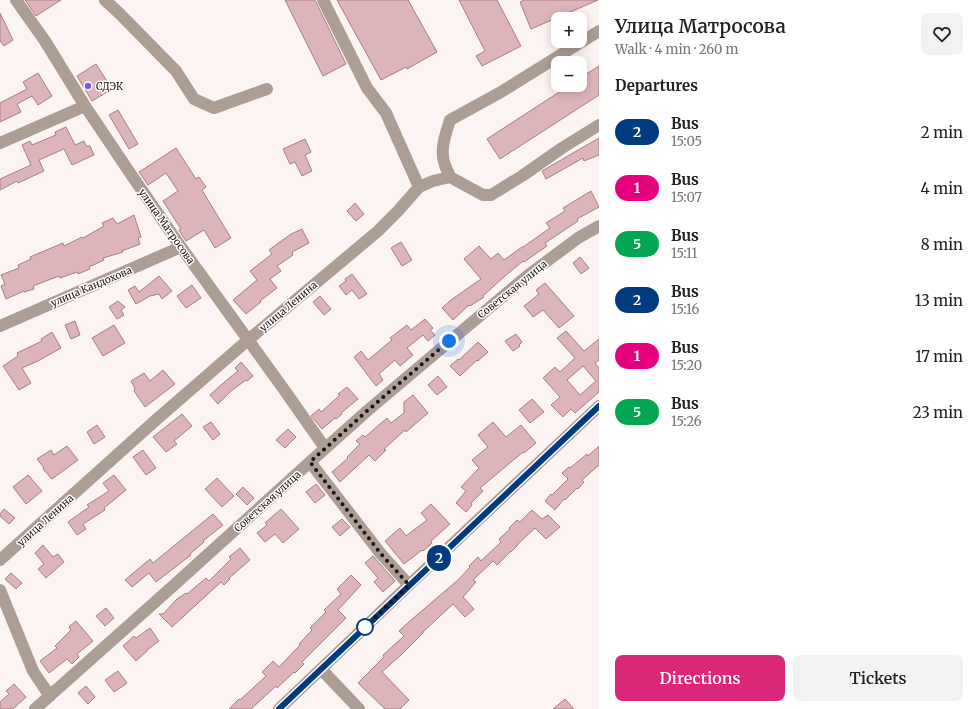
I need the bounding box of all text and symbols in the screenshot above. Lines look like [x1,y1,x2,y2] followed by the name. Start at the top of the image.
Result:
[551,12,587,92] map controls
[551,12,587,48] button: +
[921,13,963,55] button: heart
[615,14,786,38] text: Улица Матросова
[615,41,738,58] text: Walk · 4 min · 260 m
[551,56,587,92] button: −
[615,76,698,95] text: Departures
[96,80,123,93] place label: СДЭК
[83,81,93,91] marker: СДЭК
[671,114,699,133] text: Bus
[633,123,641,141] text: 2
[921,123,963,142] text: 2 min
[671,133,702,150] text: 15:05
[671,170,699,189] text: Bus
[634,179,640,197] text: 1
[921,179,963,198] text: 4 min
[136,186,198,267] street label: улица Матросова
[671,189,702,206] text: 15:07
[671,226,699,245] text: Bus
[633,235,641,253] text: 5
[921,235,963,254] text: 8 min
[671,245,697,262] text: 15:11
[475,257,550,321] street label: Советская улица
[49,263,134,309] street label: улица Кандохова
[257,278,320,334] street label: улица Ленина
[671,282,699,301] text: Bus
[633,291,641,309] text: 2
[915,291,963,310] text: 13 min
[671,301,699,318] text: 15:16
[439,331,459,351] your location
[671,338,699,357] text: Bus
[634,347,640,365] text: 1
[915,347,963,366] text: 17 min
[671,357,702,374] text: 15:20
[671,394,699,413] text: Bus
[633,403,641,421] text: 5
[913,403,963,422] text: 23 min
[671,413,702,430] text: 15:26
[231,468,304,535] street label: Советская улица
[15,491,77,549] street label: улица Ленина
[426,545,452,571] line badge: 2
[435,549,443,567] text: 2
[356,618,374,636] unlabelled marker
[615,655,785,701] button: Directions
[793,655,963,701] button: Tickets

